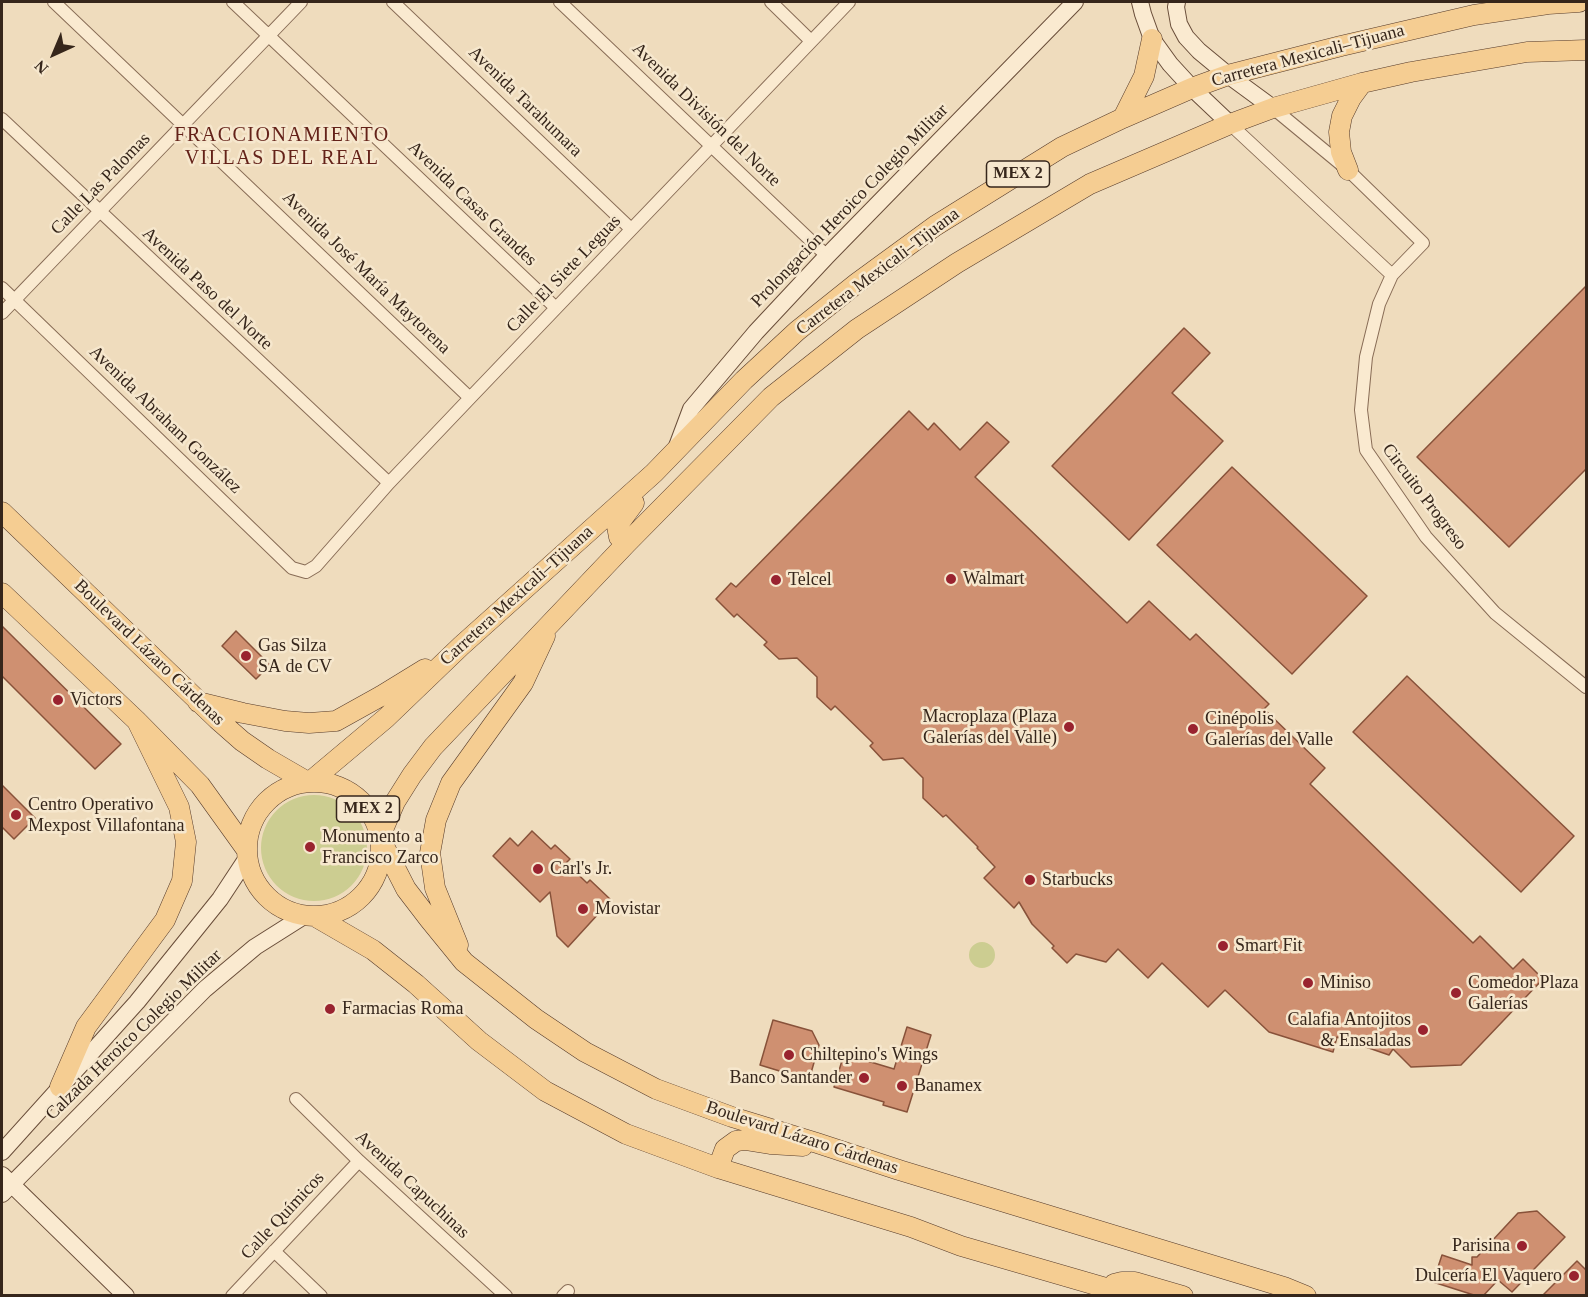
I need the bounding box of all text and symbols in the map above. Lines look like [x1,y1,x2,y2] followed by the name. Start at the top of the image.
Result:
[1209,20,1407,92] street label: Carretera Mexicali–Tijuana
[24,24,84,84] north arrow
[627,38,785,192] street label: Avenida División del Norte
[464,42,586,162] street label: Avenida Tarahumara
[31,57,51,77] text: N
[747,100,953,312] street label: Prolongación Heroico Colegio Militar
[174,124,390,171] district label: FRACCIONAMIENTO VILLAS DEL REAL
[47,128,155,240] street label: Calle Las Palomas
[403,137,541,271] street label: Avenida Casas Grandes
[986,161,1050,187] road number: MEX 2
[278,187,454,359] street label: Avenida José María Maytorena
[792,204,964,340] street label: Carretera Mexicali–Tijuana
[502,211,626,337] street label: Calle El Siete Leguas
[137,223,277,355] street label: Avenida Paso del Norte
[84,342,246,498] street label: Avenida Abraham González
[1377,440,1471,554] street label: Circuito Progreso
[436,521,598,671] street label: Carretera Mexicali–Tijuana
[963,568,1025,590] place label: Walmart
[788,569,832,591] place label: Telcel
[944,572,958,586] marker: Walmart
[769,573,783,587] marker: Telcel
[69,575,229,731] street label: Boulevard Lázaro Cárdenas
[258,635,332,678] place label: Gas Silza SA de CV
[239,649,253,663] marker: Gas Silza SA de CV
[70,689,122,711] place label: Victors
[51,693,65,707] marker: Victors
[923,706,1057,748] place label: Macroplaza (Plaza Galerías del Valle)
[1205,708,1333,750] place label: Cinépolis Galerías del Valle
[1062,720,1076,734] marker: Macroplaza (Plaza Galerías del Valle)
[1186,722,1200,736] marker: Cinépolis Galerías del Valle
[28,794,184,836] place label: Centro Operativo Mexpost Villafontana
[336,796,400,822] road number: MEX 2
[9,808,23,822] marker: Centro Operativo Mexpost Villafontana
[322,826,438,868] place label: Monumento a Francisco Zarco
[303,840,317,854] marker: Monumento a Francisco Zarco
[550,858,612,880] place label: Carl's Jr.
[531,862,545,876] marker: Carl's Jr.
[1042,869,1113,891] place label: Starbucks
[1023,873,1037,887] marker: Starbucks
[595,898,660,920] place label: Movistar
[576,902,590,916] marker: Movistar
[1235,935,1303,957] place label: Smart Fit
[1216,939,1230,953] marker: Smart Fit
[41,945,227,1125] street label: Calzada Heroico Colegio Militar
[1320,972,1371,994] place label: Miniso
[1468,972,1578,1014] place label: Comedor Plaza Galerías
[1301,976,1315,990] marker: Miniso
[1449,986,1463,1000] marker: Comedor Plaza Galerías
[342,998,463,1020] place label: Farmacias Roma
[323,1002,337,1016] marker: Farmacias Roma
[1288,1009,1411,1052] place label: Calafia Antojitos & Ensaladas
[1416,1023,1430,1037] marker: Calafia Antojitos & Ensaladas
[801,1044,938,1066] place label: Chiltepino's Wings
[782,1048,796,1062] marker: Chiltepino's Wings
[730,1067,852,1089] place label: Banco Santander
[857,1071,871,1085] marker: Banco Santander
[914,1075,982,1097] place label: Banamex
[895,1079,909,1093] marker: Banamex
[703,1097,901,1179] street label: Boulevard Lázaro Cárdenas
[350,1127,474,1243] street label: Avenida Capuchinas
[237,1168,329,1264] street label: Calle Químicos
[1452,1235,1510,1257] place label: Parisina
[1515,1239,1529,1253] marker: Parisina
[1415,1265,1562,1287] place label: Dulcería El Vaquero
[1567,1269,1581,1283] marker: Dulcería El Vaquero

